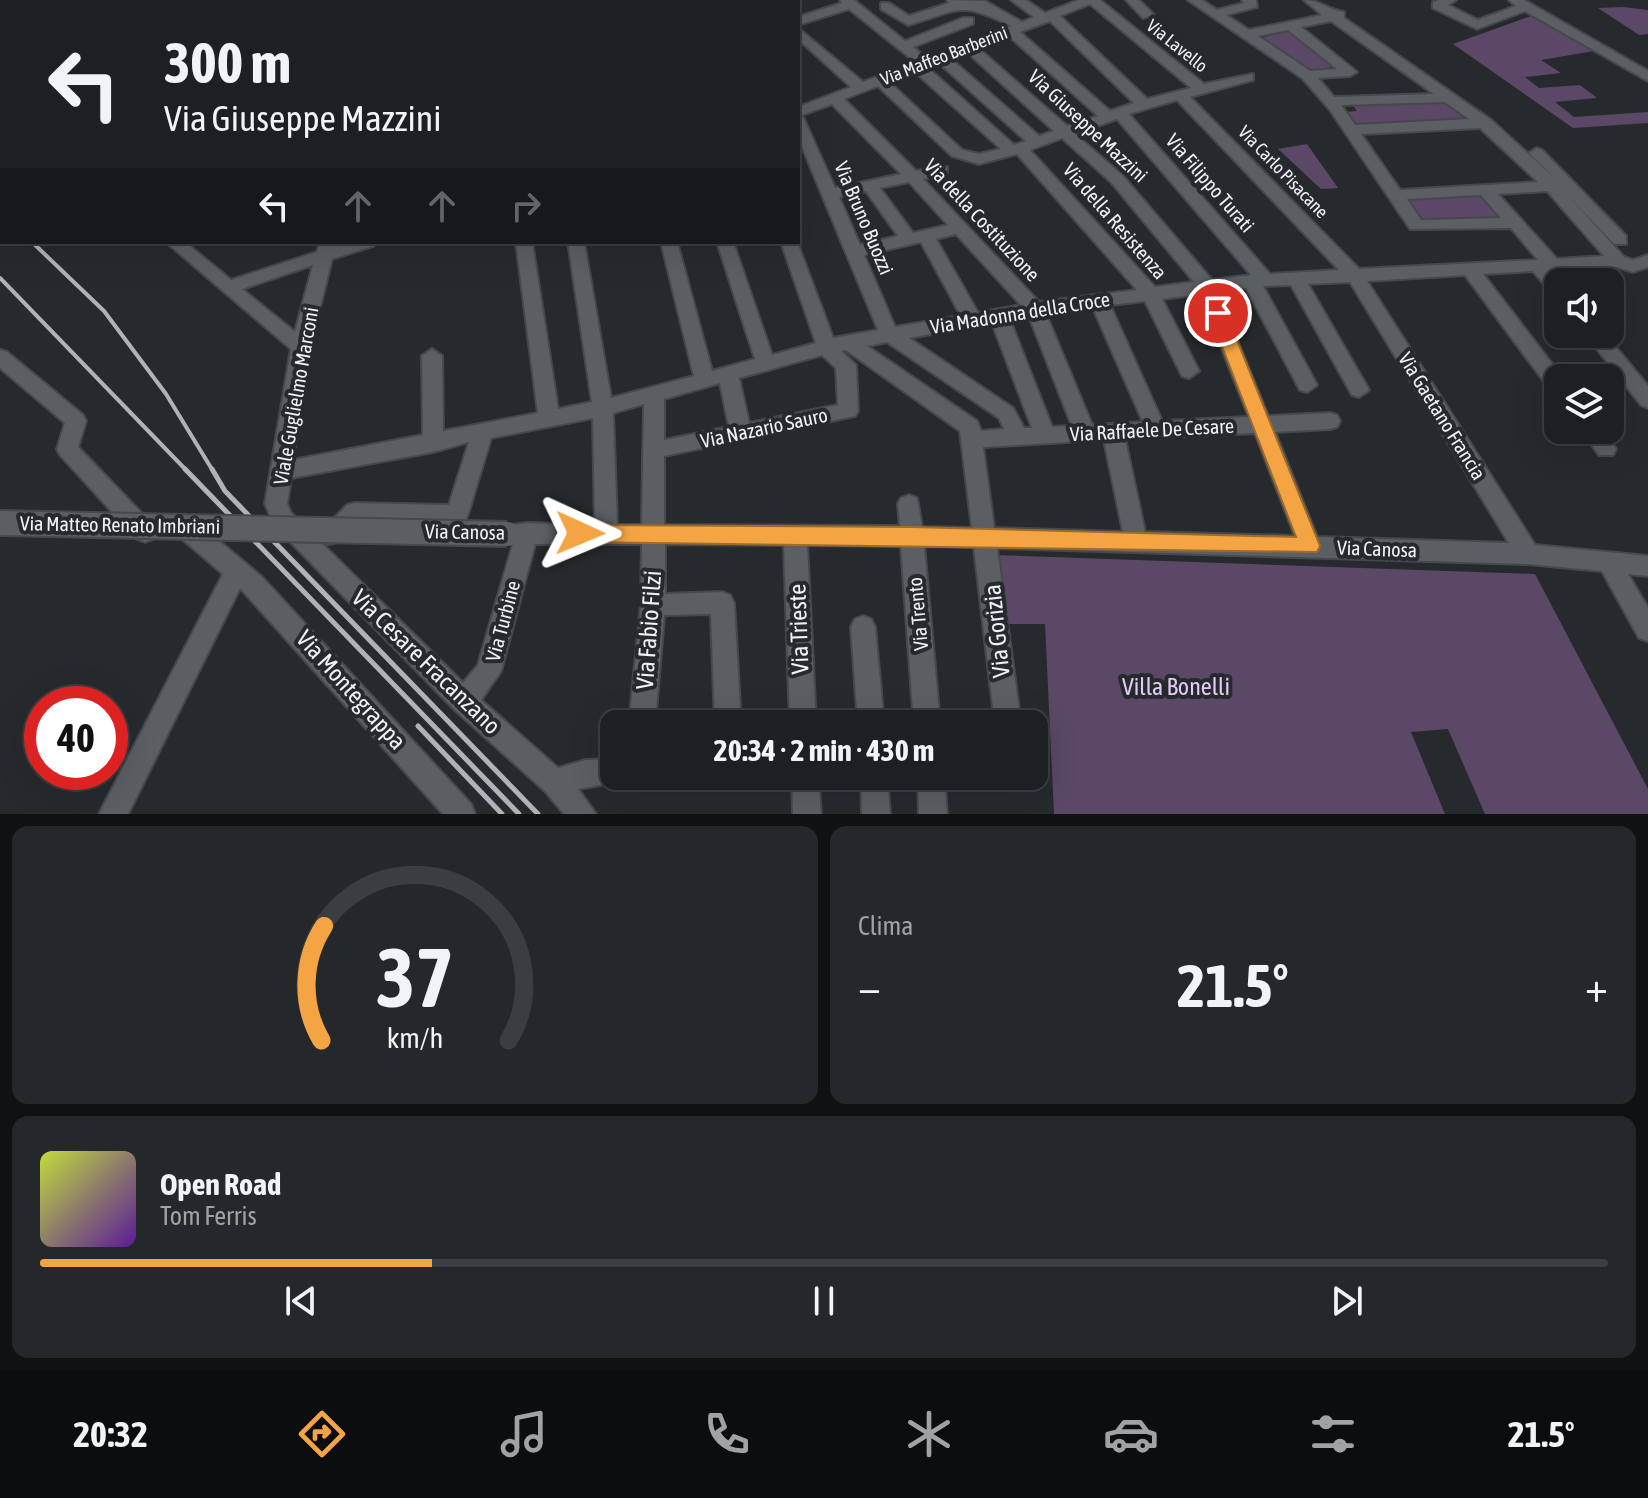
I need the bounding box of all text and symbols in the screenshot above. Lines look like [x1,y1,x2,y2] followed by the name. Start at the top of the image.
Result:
[1143,15,1212,77] street label: Via Lavello
[877,22,1010,89] street label: Via Maffeo Barberini
[164,31,291,95] text: 300 m
[32,32,136,136] icon: left
[1024,65,1153,187] street label: Via Giuseppe Mazzini
[164,97,442,139] text: Via Giuseppe Mazzini
[1234,121,1333,222] street label: Via Carlo Pisacane
[1161,129,1259,237] street label: Via Filippo Turati
[920,154,1045,286] street label: Via della Costituzione
[830,158,899,278] street label: Via Bruno Buozzi
[1059,158,1172,283] street label: Via della Resistenza
[252,184,296,228] icon: left
[336,184,380,228] icon: ahead
[420,184,464,228] icon: ahead
[504,184,548,228] icon: right
[1544,268,1624,444] map controls
[1544,268,1624,348] button: sound
[1184,279,1252,347] pin
[929,287,1111,338] street label: Via Madonna della Croce
[1196,291,1240,335] icon: arrive
[269,305,322,487] street label: Viale Guglielmo Marconi
[1394,348,1491,484] street label: Via Gaetano Francia
[1544,364,1624,444] button: layers
[698,403,830,452] street label: Via Nazario Sauro
[1069,414,1235,445] street label: Via Raffaele De Cesare
[538,491,622,575] position arrow
[20,511,220,538] street label: Via Matteo Renato Imbriani
[425,519,505,544] street label: Via Canosa
[1337,536,1417,561] street label: Via Canosa
[631,570,666,690] street label: Via Fabio Filzi
[903,576,932,652] street label: Via Trento
[481,578,524,664] street label: Via Turbine
[783,583,814,675] street label: Via Trieste
[978,583,1015,679] street label: Via Gorizia
[347,584,506,739] street label: Via Cesare Fracanzano
[291,625,412,755] street label: Via Montegrappa
[1122,673,1230,700] park label: Villa Bonelli
[24,686,128,790] speed limit sign: 40
[714,733,934,767] text: 20:34 · 2 min · 430 m
[858,911,913,941] text: Clima
[376,929,454,1025] text: 37
[1177,951,1289,1020] text: 21.5°
[858,961,881,1011] text: −
[1585,961,1608,1011] text: +
[387,1021,443,1054] text: km/h
[160,1167,281,1201] text: Open Road
[160,1201,257,1231] text: Tom Ferris
[279,1279,323,1323] icon: previous
[802,1279,846,1323] icon: pause
[1325,1279,1369,1323] icon: next
[294,1406,350,1462] icon: directions
[496,1406,552,1462] icon: music
[699,1406,755,1462] icon: phone
[901,1406,957,1462] icon: climate
[1103,1406,1159,1462] icon: car
[1305,1406,1361,1462] icon: filters
[73,1413,148,1455] text: 20:32
[1508,1413,1575,1455] text: 21.5°

